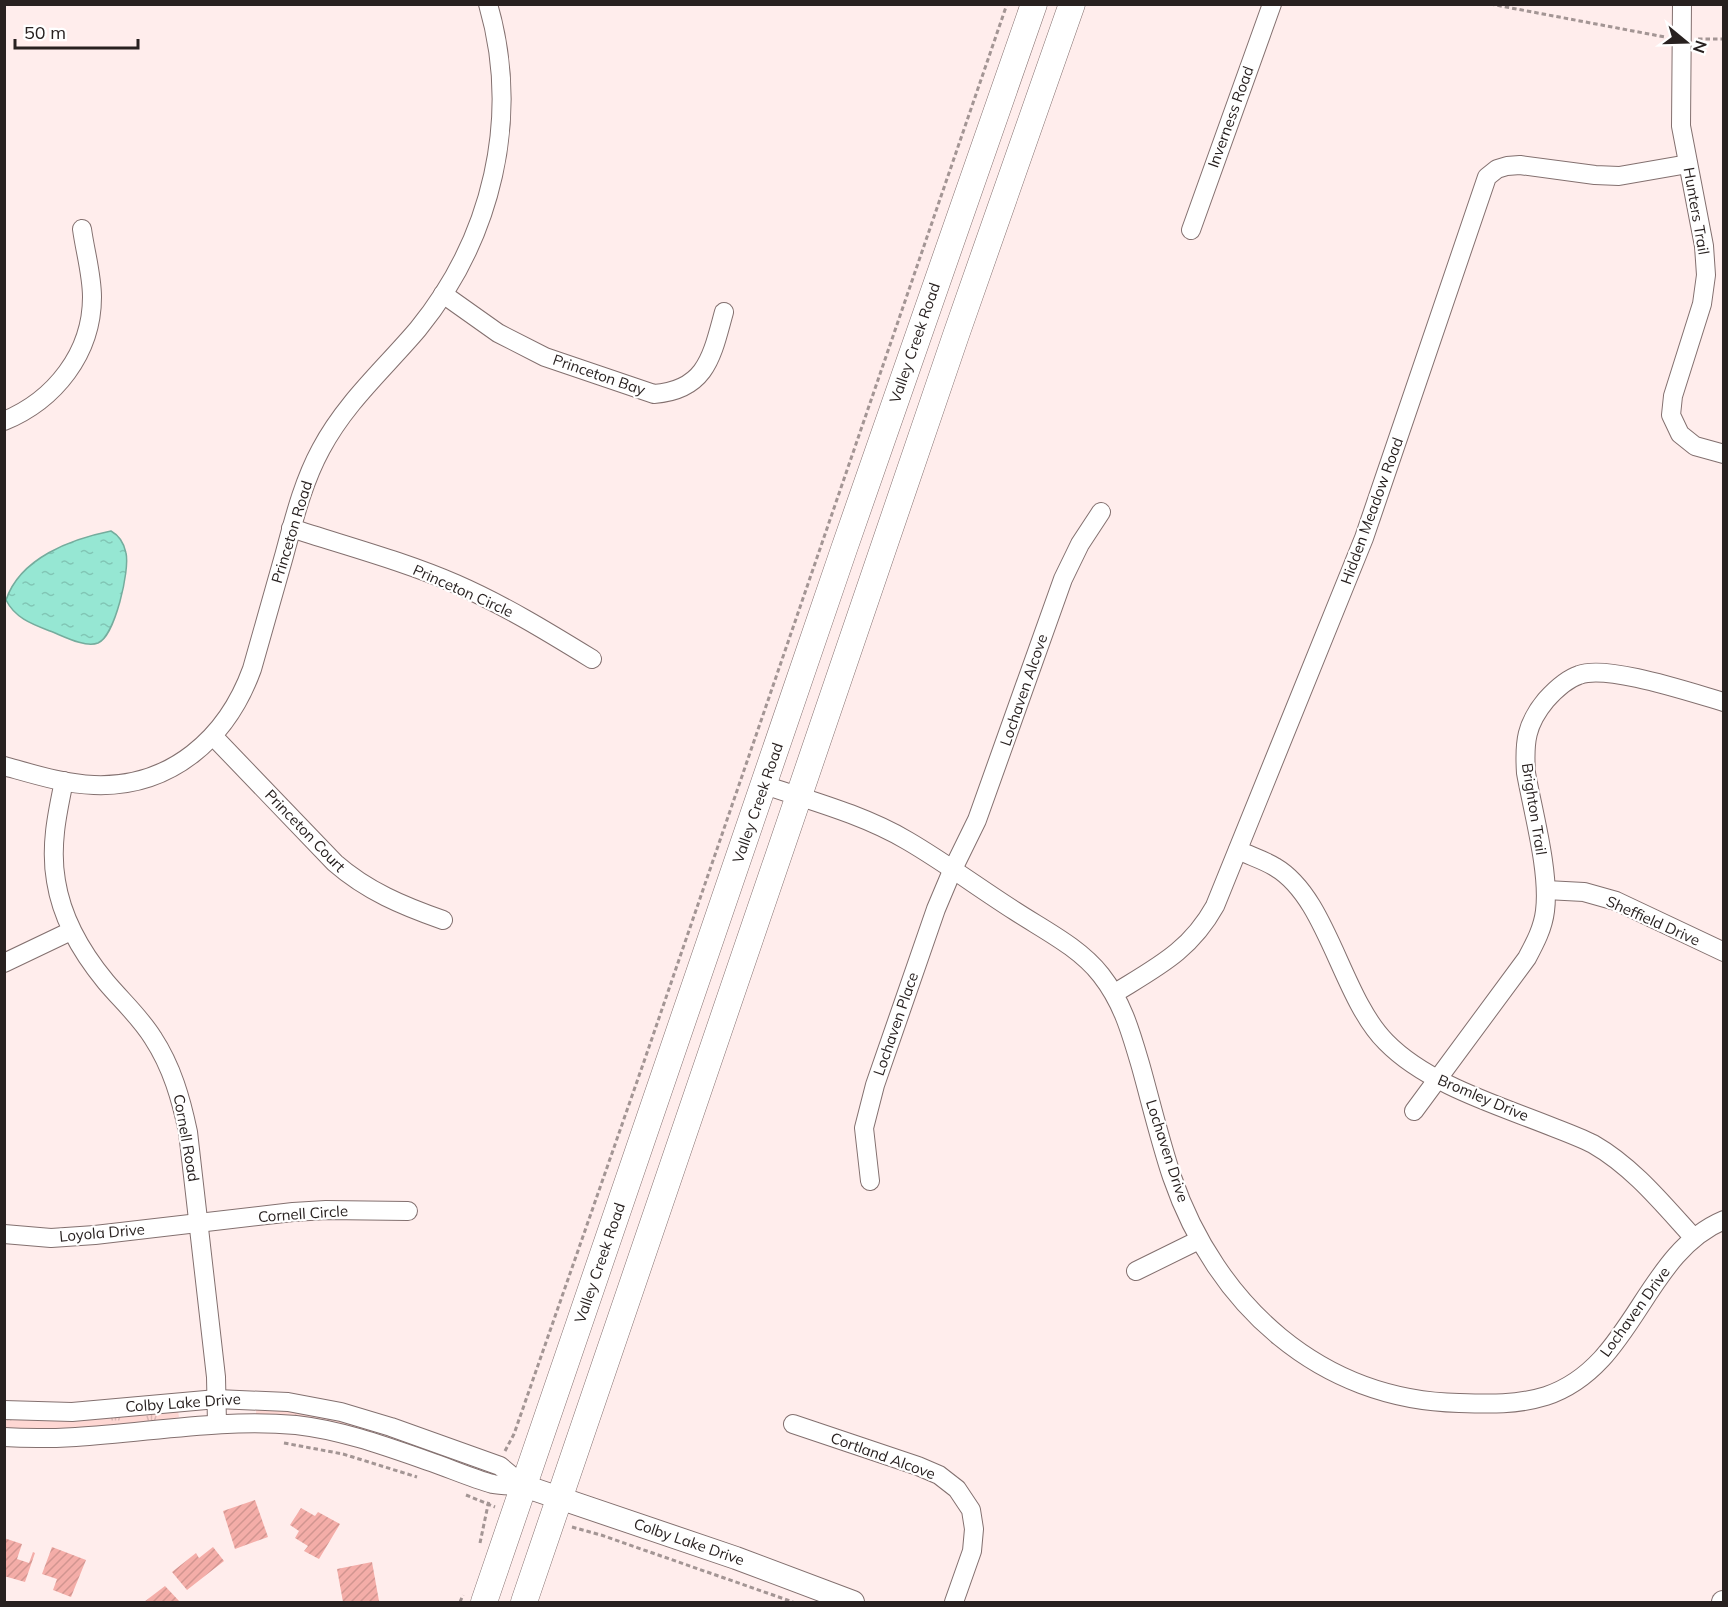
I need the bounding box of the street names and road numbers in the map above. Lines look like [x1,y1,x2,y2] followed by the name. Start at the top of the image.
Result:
[1203,63,1258,170] street label: Inverness Road
[1679,166,1714,256] street label: Hunters Trail
[885,280,944,406] street label: Valley Creek Road
[551,350,648,399] street label: Princeton Bay
[1336,435,1407,587] street label: Hidden Meadow Road
[267,478,316,585] street label: Princeton Road
[410,560,516,621] street label: Princeton Circle
[996,631,1052,748] street label: Lochaven Alcove
[728,740,787,866] street label: Valley Creek Road
[1518,762,1551,856] street label: Brighton Trail
[261,785,349,876] street label: Princeton Court
[1603,891,1703,950] street label: Sheffield Drive
[869,970,922,1078] street label: Lochaven Place
[1435,1070,1532,1125] street label: Bromley Drive
[169,1093,204,1183] street label: Cornell Road
[1142,1097,1193,1205] street label: Lochaven Drive
[570,1200,629,1326] street label: Valley Creek Road
[257,1201,349,1226] street label: Cornell Circle
[58,1219,145,1246] street label: Loyola Drive
[1596,1263,1674,1360] street label: Lochaven Drive
[125,1389,241,1416] street label: Colby Lake Drive
[828,1428,938,1483] street label: Cortland Alcove
[631,1514,747,1569] street label: Colby Lake Drive

